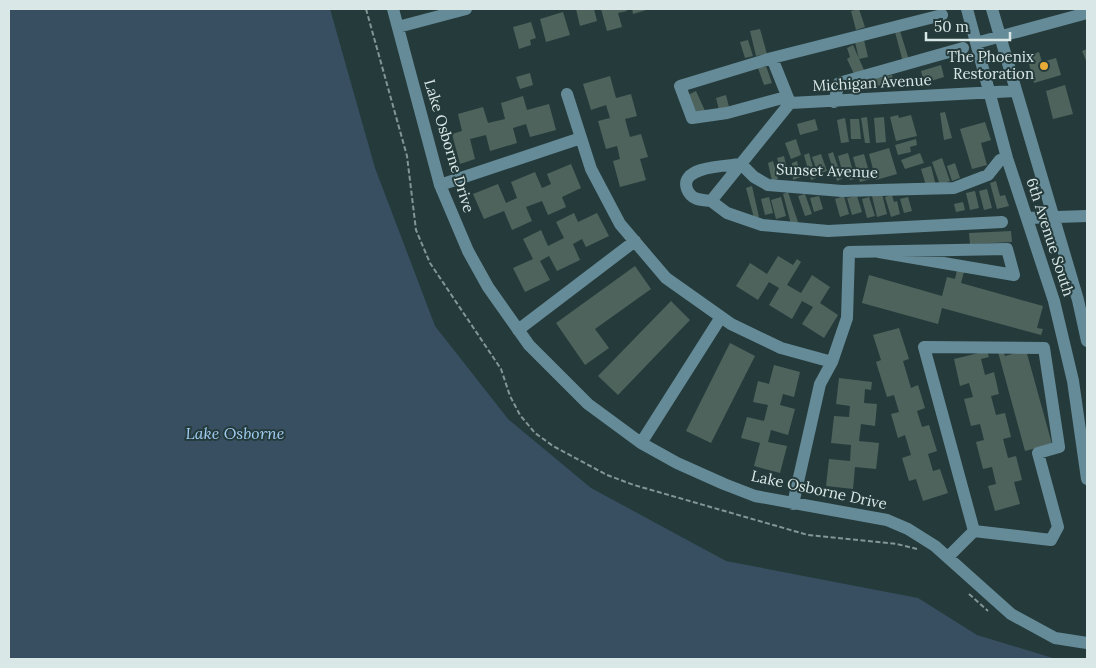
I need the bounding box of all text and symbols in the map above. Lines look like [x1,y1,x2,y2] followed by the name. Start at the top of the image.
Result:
[926,10,1010,42] scale bar
[934,17,969,36] text: 50 m
[947,47,1034,83] place label: The Phoenix Restoration
[1038,60,1050,72] marker: The Phoenix Restoration
[812,70,932,95] street label: Michigan Avenue
[420,77,479,215] street label: Lake Osborne Drive
[776,159,878,182] street label: Sunset Avenue
[1022,175,1079,298] street label: 6th Avenue South
[186,423,285,443] water label: Lake Osborne
[749,466,889,513] street label: Lake Osborne Drive

